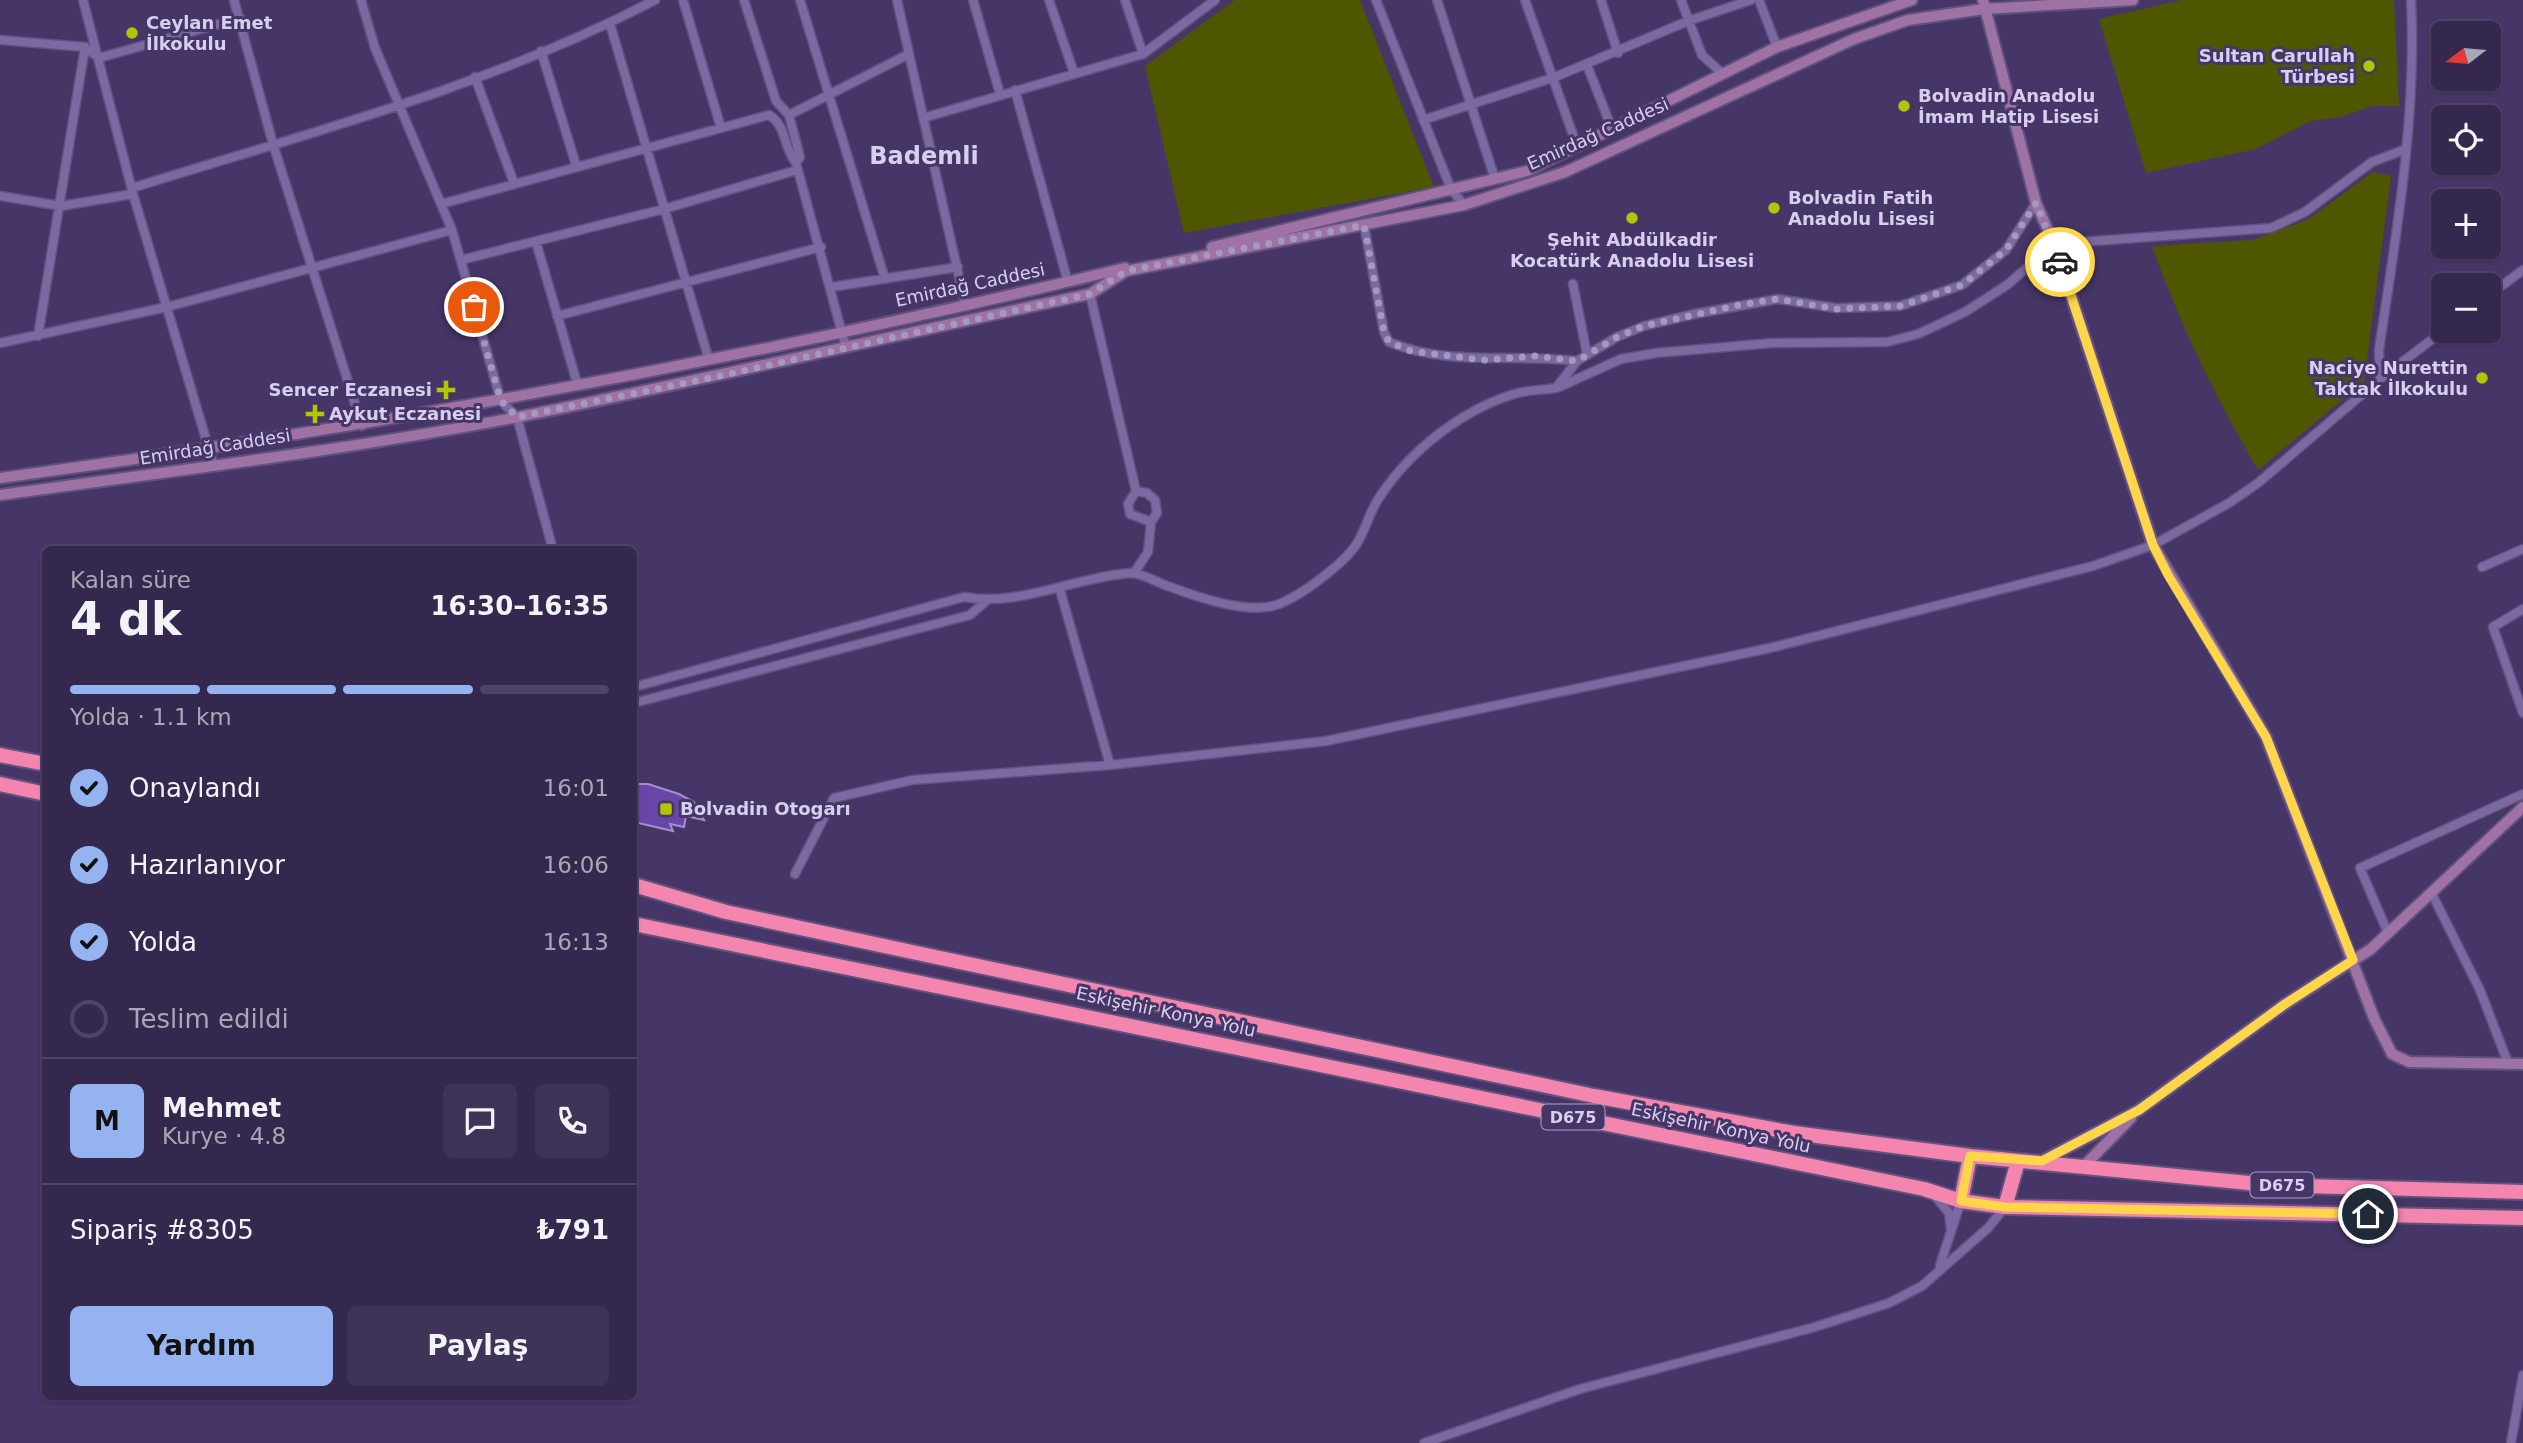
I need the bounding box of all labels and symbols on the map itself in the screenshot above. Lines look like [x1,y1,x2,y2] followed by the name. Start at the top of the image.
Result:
[146,12,273,54] place label: Ceylan Emet İlkokulu
[2431,21,2501,91] north arrow
[124,25,140,41] marker: Ceylan Emet İlkokulu
[2199,45,2355,87] place label: Sultan Carullah Türbesi
[2361,58,2377,74] marker: Sultan Carullah Türbesi
[1918,85,2099,127] place label: Bolvadin Anadolu İmam Hatip Lisesi
[1524,93,1672,174] street label: Emirdağ Caddesi
[1896,98,1912,114] marker: Bolvadin Anadolu İmam Hatip Lisesi
[869,142,979,170] district label: Bademli
[1788,187,1935,229] place label: Bolvadin Fatih Anadolu Lisesi
[1766,200,1782,216] marker: Bolvadin Fatih Anadolu Lisesi
[1624,210,1640,226] marker: Şehit Abdülkadir Kocatürk Anadolu Lisesi
[2025,227,2095,297] courier
[1510,229,1754,271] place label: Şehit Abdülkadir Kocatürk Anadolu Lisesi
[893,258,1047,311] street label: Emirdağ Caddesi
[444,277,504,337] pin
[2309,357,2468,399] place label: Naciye Nurettin Taktak İlkokulu
[2474,370,2490,386] marker: Naciye Nurettin Taktak İlkokulu
[268,379,432,400] place label: Sencer Eczanesi
[438,382,454,398] marker: Sencer Eczanesi
[329,403,481,424] place label: Aykut Eczanesi
[307,406,323,422] marker: Aykut Eczanesi
[138,424,292,469] street label: Emirdağ Caddesi
[680,798,851,819] place label: Bolvadin Otogarı
[658,801,674,817] marker: Bolvadin Otogarı
[1074,982,1258,1041] street label: Eskişehir Konya Yolu
[1629,1098,1813,1157] street label: Eskişehir Konya Yolu
[1542,1105,1604,1130] road number: D675
[2250,1172,2314,1198] road number: D675
[2338,1184,2398,1244] pin

